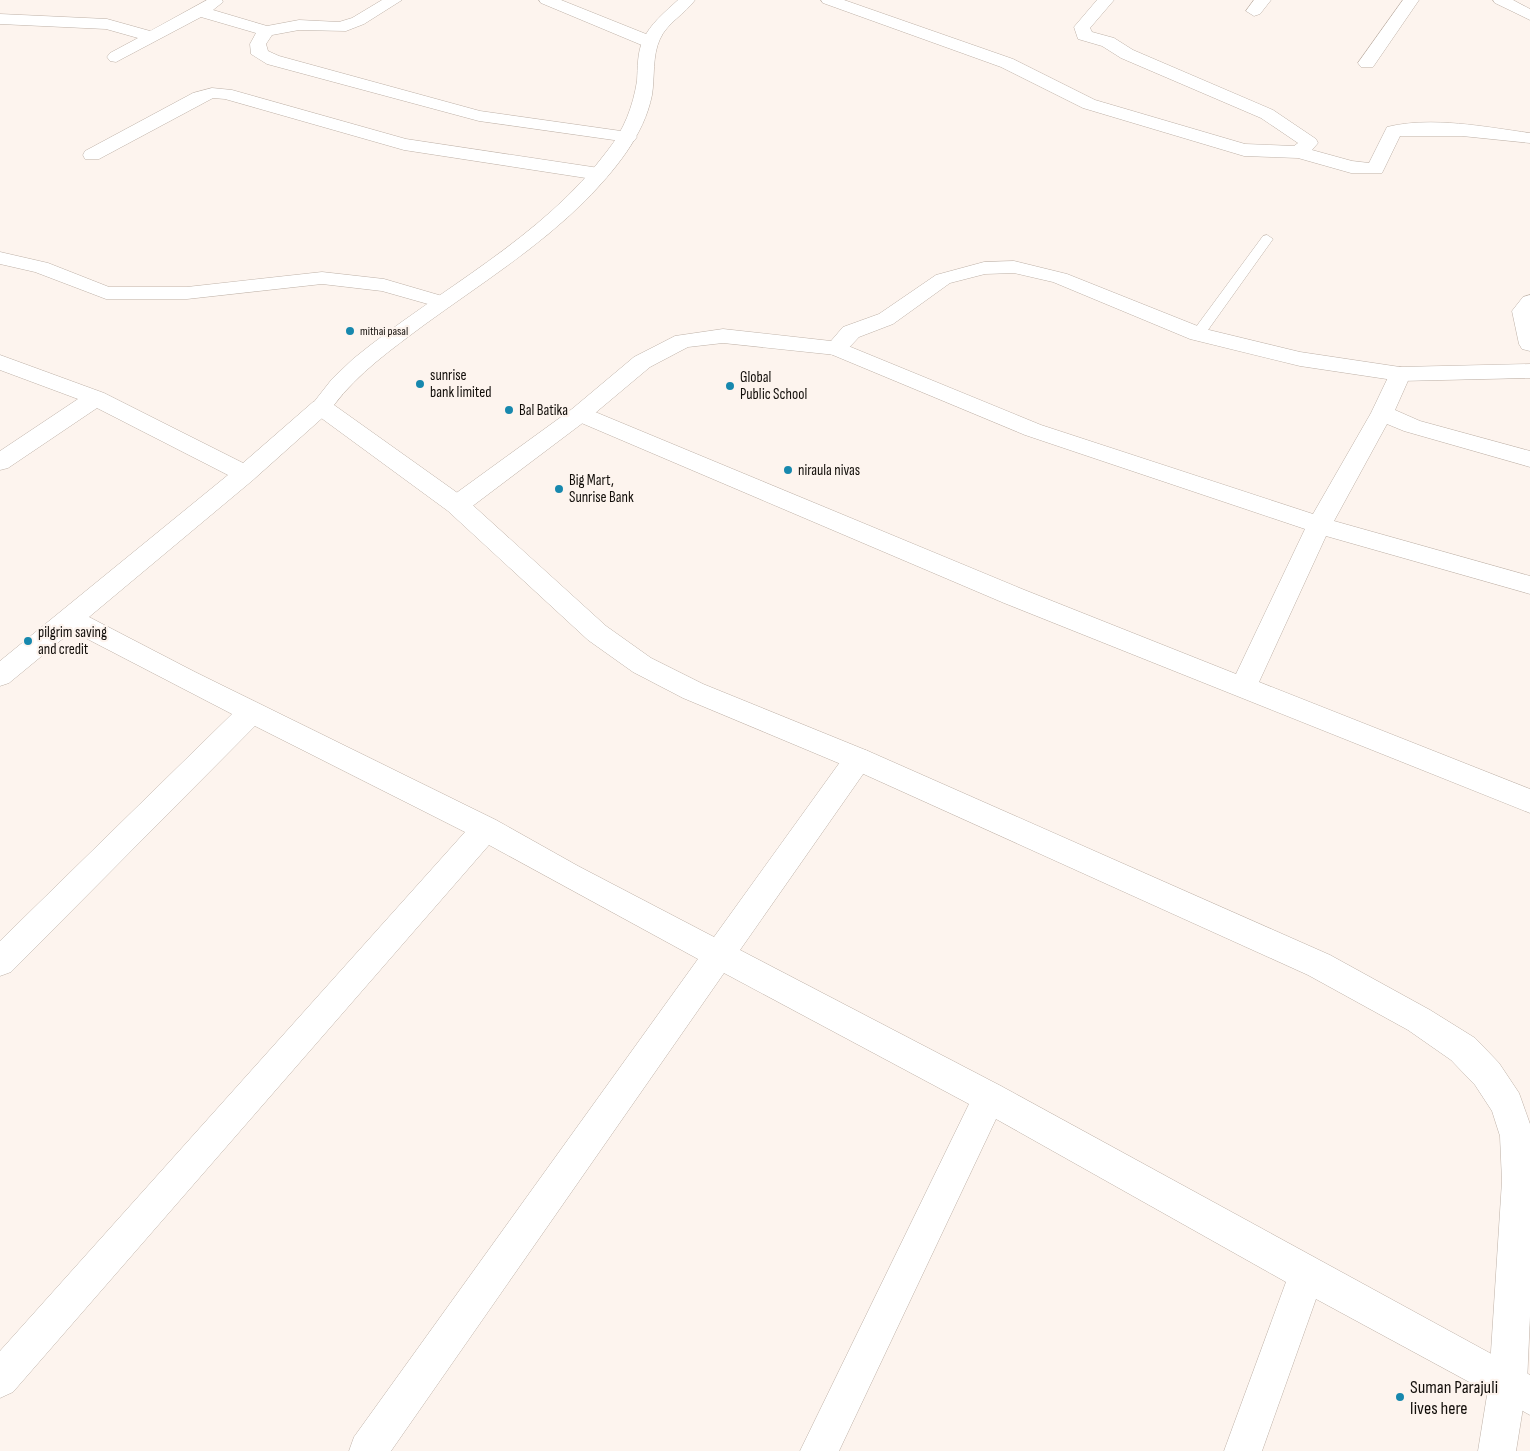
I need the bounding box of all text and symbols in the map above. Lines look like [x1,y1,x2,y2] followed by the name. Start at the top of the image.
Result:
[360,324,408,339] place label: mithai pasal
[344,325,356,337] marker: mithai pasal
[430,366,492,402] place label: sunrise bank limited
[740,368,807,404] place label: Global Public School
[414,378,426,390] marker: sunrise bank limited
[724,380,736,392] marker: Global Public School
[519,401,568,420] place label: Bal Batika
[503,404,515,416] marker: Bal Batika
[798,461,860,480] place label: niraula nivas
[782,464,794,476] marker: niraula nivas
[569,471,634,507] place label: Big Mart, Sunrise Bank
[553,483,565,495] marker: Big Mart, Sunrise Bank
[38,623,107,659] place label: pilgrim saving and credit
[22,635,34,647] marker: pilgrim saving and credit
[1410,1377,1498,1419] place label: Suman Parajuli lives here
[1394,1391,1406,1403] marker: Suman Parajuli lives here

